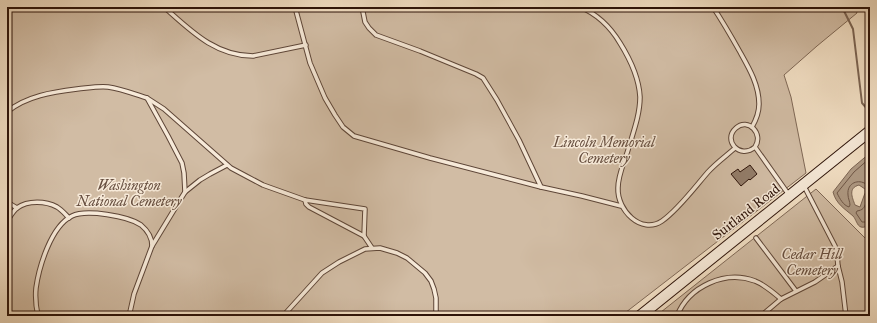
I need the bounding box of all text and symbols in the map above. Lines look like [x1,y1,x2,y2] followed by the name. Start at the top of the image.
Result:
[552,134,656,167] park label: Lincoln Memorial Cemetery
[76,177,182,210] park label: Washington National Cemetery
[709,180,783,244] street label: Suitland Road
[781,246,844,279] park label: Cedar Hill Cemetery

